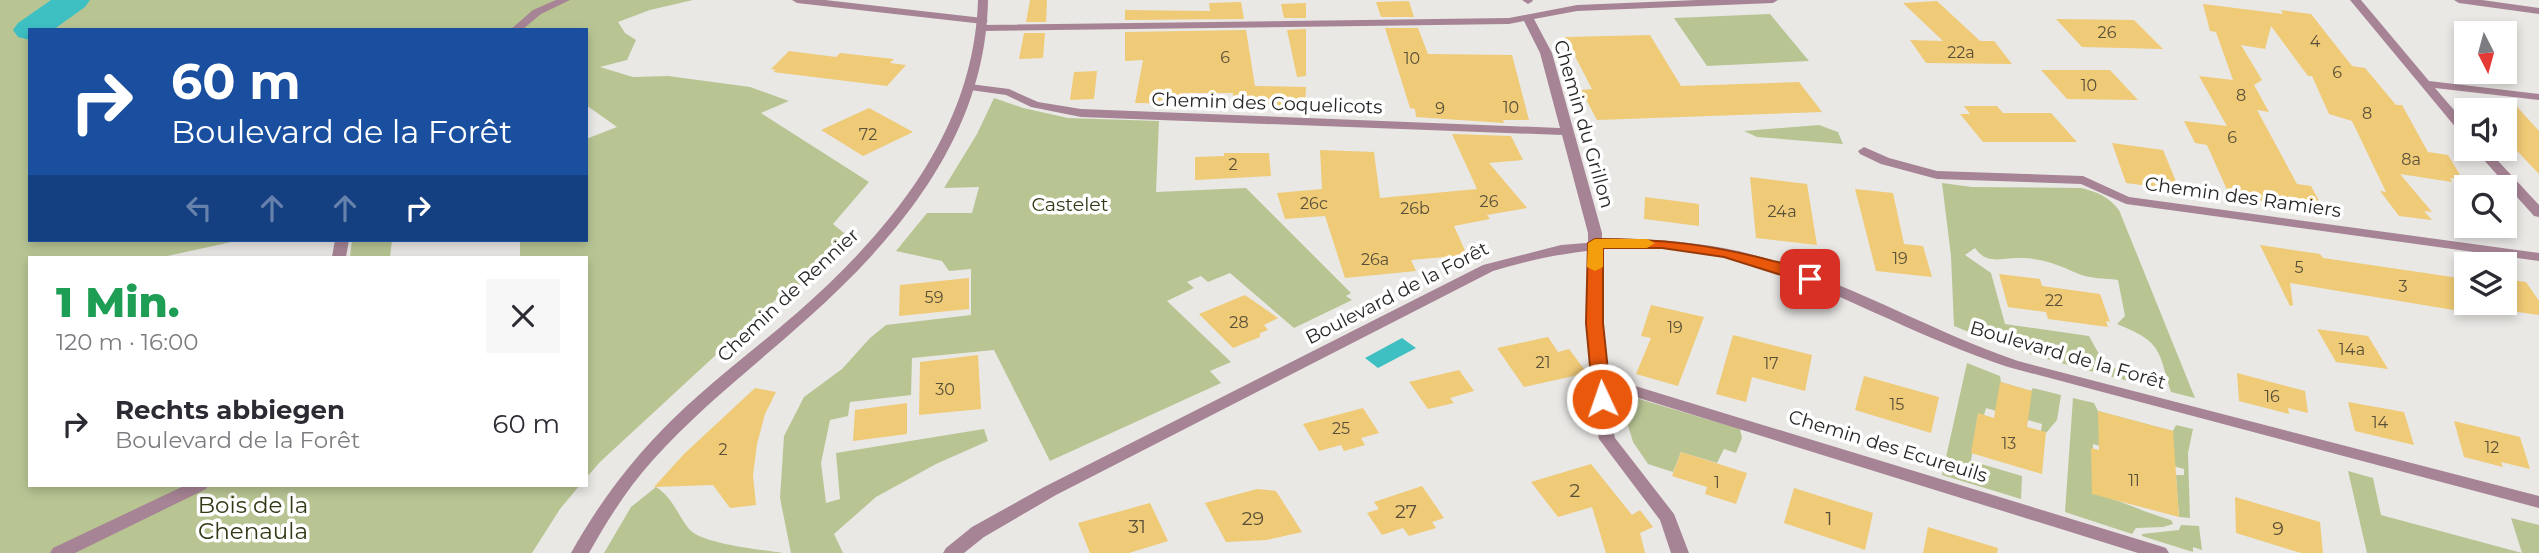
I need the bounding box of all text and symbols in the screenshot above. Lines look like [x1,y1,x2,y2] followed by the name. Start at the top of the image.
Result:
[2454,21,2516,84] north arrow
[2454,21,2517,315] map controls
[2098,23,2117,42] house number: 26
[2310,32,2321,51] house number: 4
[1549,37,1619,211] street label: Chemin du Grillon
[1947,43,1975,62] house number: 22a
[1220,48,1230,67] house number: 6
[1404,49,1420,68] house number: 10
[171,52,301,111] text: 60 m
[56,56,147,147] icon: right
[2332,63,2342,82] house number: 6
[2081,76,2097,95] house number: 10
[2236,86,2246,105] house number: 8
[1151,87,1383,119] street label: Chemin des Coquelicots
[1503,98,1519,117] house number: 10
[2454,98,2517,161] button: sound
[1435,99,1445,118] house number: 9
[2362,104,2372,123] house number: 8
[171,112,512,151] text: Boulevard de la Forêt
[859,125,877,144] house number: 72
[2227,128,2237,147] house number: 6
[2401,150,2421,169] house number: 8a
[1228,155,1238,174] house number: 2
[2143,172,2343,222] street label: Chemin des Ramiers
[2454,175,2517,238] button: search
[180,189,218,227] icon: left
[253,189,291,227] icon: ahead
[326,189,364,227] icon: ahead
[399,189,437,227] icon: right
[1480,192,1499,211] house number: 26
[1032,193,1109,216] park label: Castelet
[1300,194,1328,213] house number: 26c
[1400,199,1430,218] house number: 26b
[1767,202,1797,221] house number: 24a
[712,223,864,367] street label: Chemin de Rennier
[1302,237,1493,349] street label: Boulevard de la Forêt
[1780,249,1840,309] pin
[1892,249,1908,268] house number: 19
[1361,250,1389,269] house number: 26a
[2454,252,2517,315] button: layers
[2294,258,2304,277] house number: 5
[1791,260,1829,298] icon: arrive
[56,276,180,328] text: 1 Min.
[2398,277,2408,296] house number: 3
[486,279,560,353] button: close
[925,288,943,307] house number: 59
[2045,291,2063,310] house number: 22
[1229,313,1249,332] house number: 28
[1967,316,2169,394] street label: Boulevard de la Forêt
[1667,318,1683,337] house number: 19
[56,328,198,356] text: 120 m · 16:00
[2339,340,2365,359] house number: 14a
[1536,353,1550,372] house number: 21
[1763,354,1779,373] house number: 17
[1565,362,1639,436] position arrow
[935,380,955,399] house number: 30
[2264,387,2280,406] house number: 16
[115,394,345,426] text: Rechts abbiegen
[1890,395,1904,414] house number: 15
[56,405,94,443] icon: right
[1786,405,1990,487] street label: Chemin des Ecureuils
[493,408,560,440] text: 60 m
[2372,413,2389,432] house number: 14
[1332,419,1350,438] house number: 25
[115,426,360,454] text: Boulevard de la Forêt
[2002,434,2016,453] house number: 13
[2485,438,2499,457] house number: 12
[718,440,728,459] house number: 2
[2128,471,2140,490] house number: 11
[1714,473,1720,492] house number: 1
[1570,479,1581,502] house number: 2
[198,491,308,545] park label: Bois de la Chenaula
[1395,500,1417,523] house number: 27
[1242,507,1264,530] house number: 29
[1826,507,1832,530] house number: 1
[1128,515,1146,538] house number: 31
[2272,517,2284,540] house number: 9

